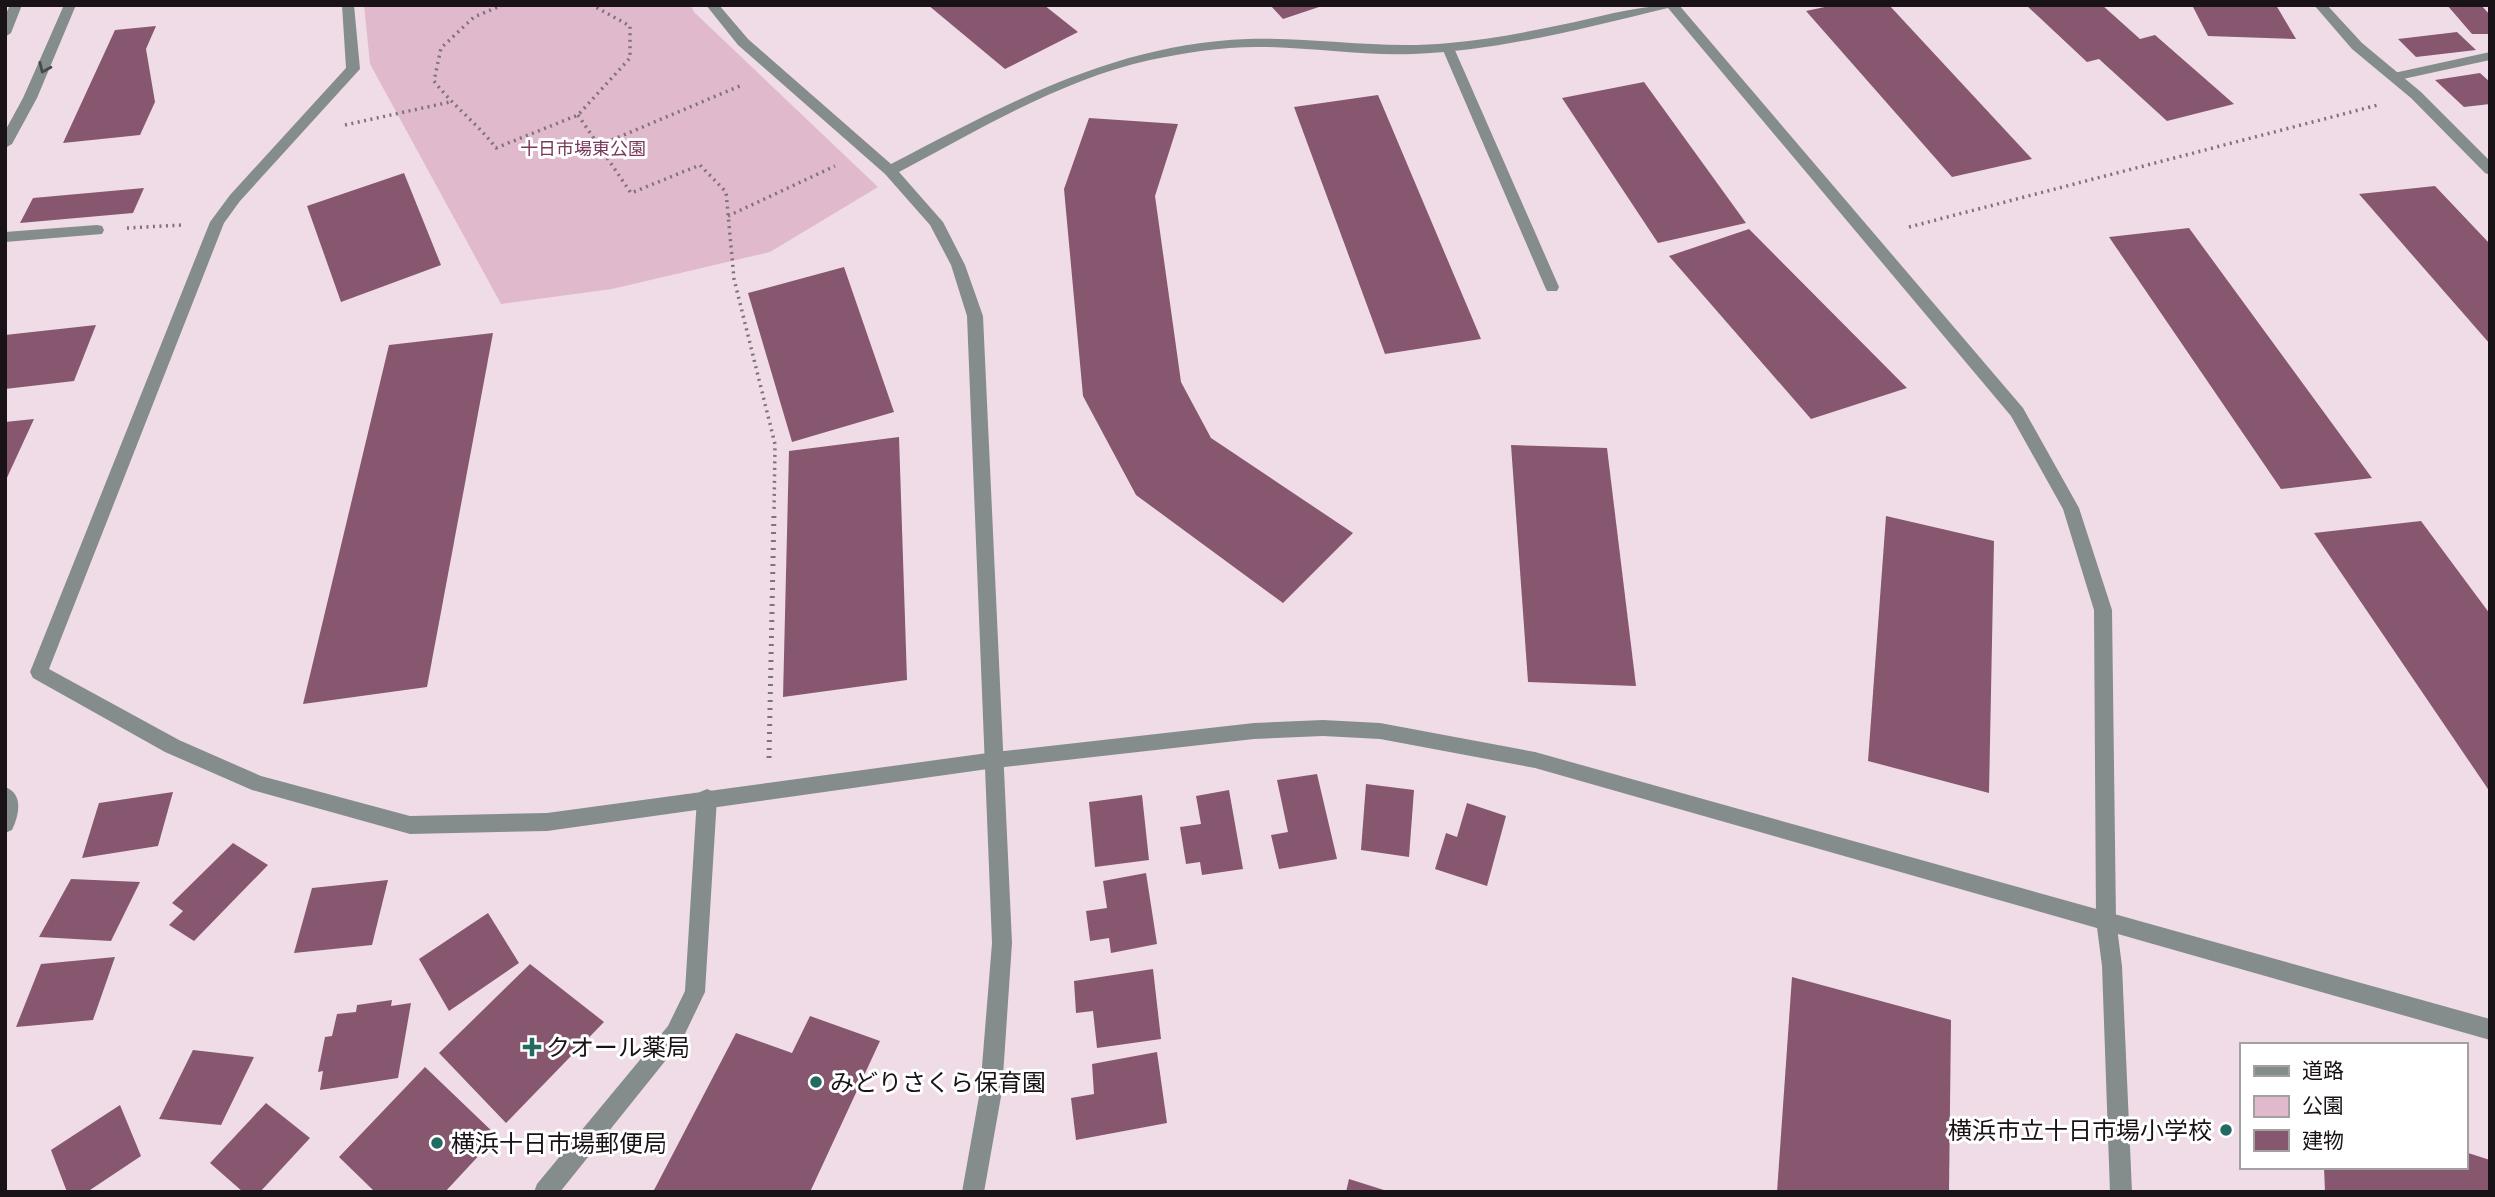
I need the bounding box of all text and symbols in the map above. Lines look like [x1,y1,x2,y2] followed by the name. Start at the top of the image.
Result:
[38,61,52,73] one-way arrow
[520,138,646,158] park label: 十日市場東公園
[546,1034,690,1061] place label: クオール薬局
[524,1039,540,1055] marker: クオール薬局
[2240,1043,2467,1169] legend
[2302,1058,2344,1082] text: 道路
[830,1069,1046,1096] place label: みどりさくら保育園
[808,1074,824,1090] marker: みどりさくら保育園
[2302,1093,2344,1117] text: 公園
[1948,1117,2212,1144] place label: 横浜市立十日市場小学校
[2218,1122,2234,1138] marker: 横浜市立十日市場小学校
[2302,1128,2344,1152] text: 建物
[451,1130,667,1157] place label: 横浜十日市場郵便局
[429,1135,445,1151] marker: 横浜十日市場郵便局

